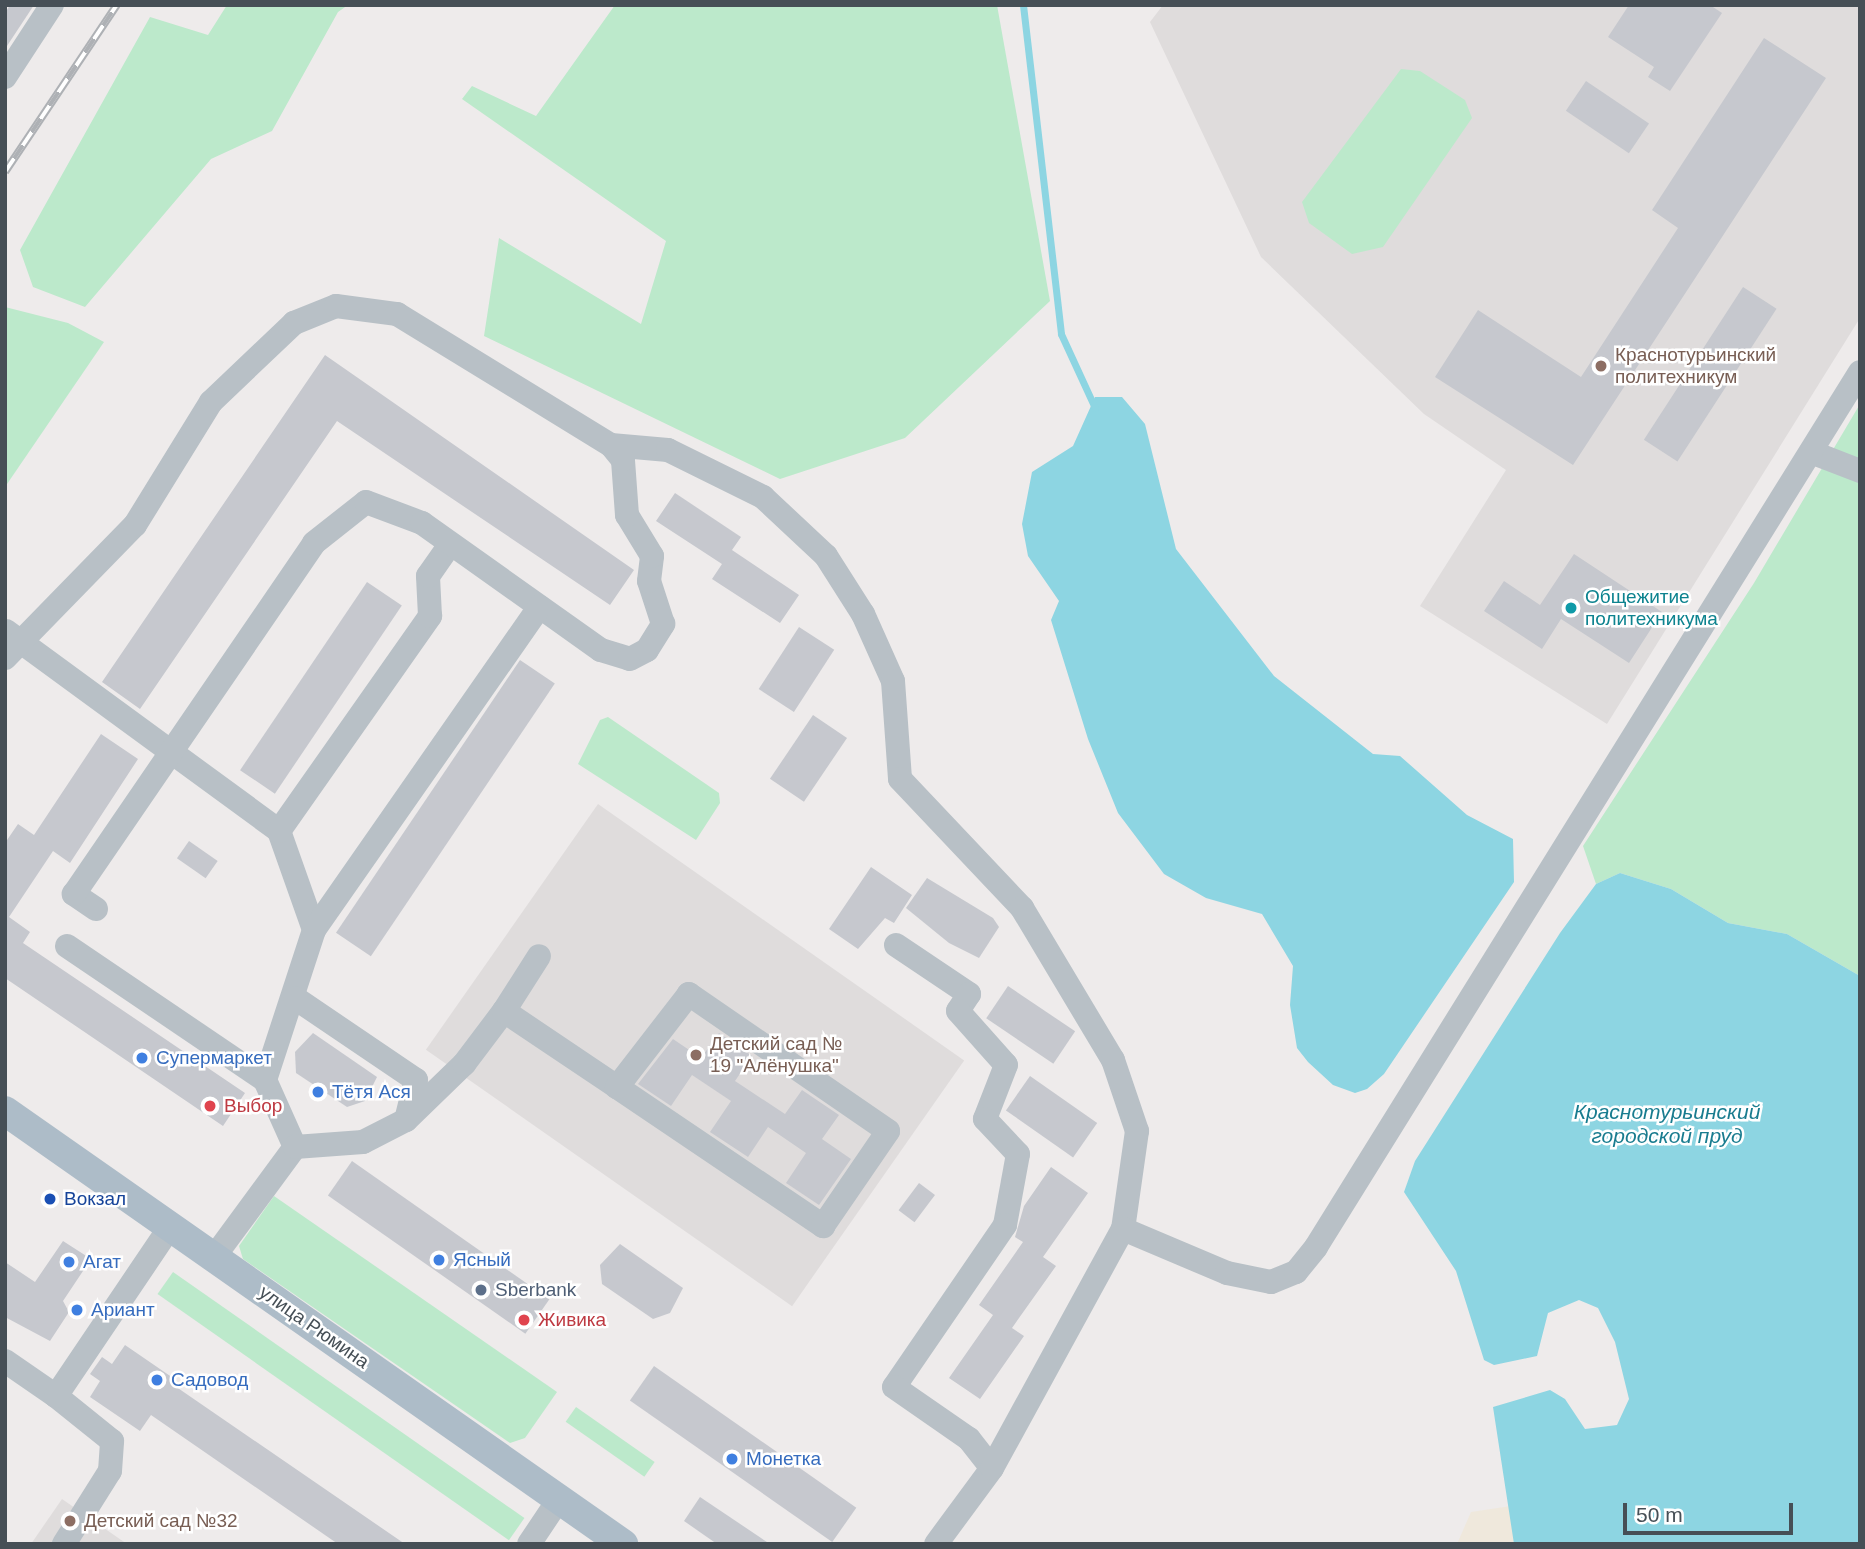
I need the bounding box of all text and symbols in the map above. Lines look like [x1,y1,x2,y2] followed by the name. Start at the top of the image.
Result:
[1615,344,1776,388] place label: Краснотурьинский политехникум
[1593,358,1609,374] marker: Краснотурьинский политехникум
[1585,586,1718,630] place label: Общежитие политехникума
[1563,600,1579,616] marker: Общежитие политехникума
[710,1033,842,1077] place label: Детский сад № 19 "Алёнушка"
[156,1047,272,1069] place label: Супермаркет
[688,1047,704,1063] marker: Детский сад № 19 "Алёнушка"
[134,1050,150,1066] marker: Супермаркет
[332,1081,411,1103] place label: Тётя Ася
[310,1084,326,1100] marker: Тётя Ася
[224,1095,282,1117] place label: Выбор
[202,1098,218,1114] marker: Выбор
[1574,1099,1760,1149] water label: Краснотурьинский городской пруд
[64,1188,126,1210] place label: Вокзал
[42,1191,58,1207] marker: Вокзал
[453,1249,511,1271] place label: Ясный
[83,1251,121,1273] place label: Агат
[431,1252,447,1268] marker: Ясный
[61,1254,77,1270] marker: Агат
[495,1279,576,1301] place label: Sberbank
[255,1281,373,1373] street label: улица Рюмина
[473,1282,489,1298] marker: Sberbank
[91,1299,155,1321] place label: Ариант
[69,1302,85,1318] marker: Ариант
[538,1309,606,1331] place label: Живика
[516,1312,532,1328] marker: Живика
[171,1369,248,1391] place label: Садовод
[149,1372,165,1388] marker: Садовод
[746,1448,821,1470] place label: Монетка
[724,1451,740,1467] marker: Монетка
[1627,1490,1797,1534] scale bar
[1636,1503,1683,1526] text: 50 m
[84,1510,238,1532] place label: Детский сад №32
[62,1513,78,1529] marker: Детский сад №32

